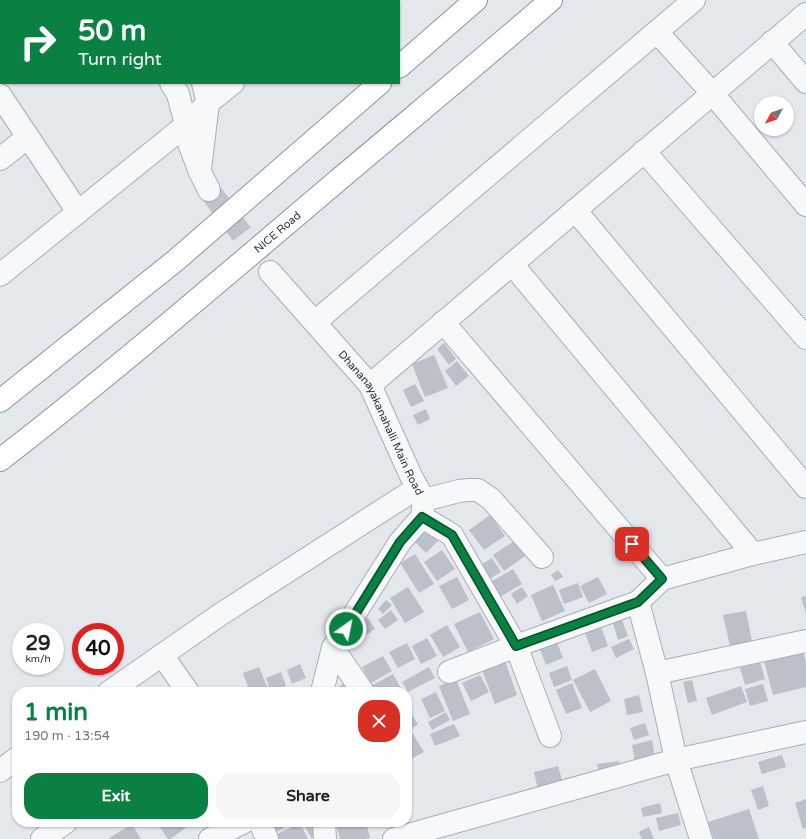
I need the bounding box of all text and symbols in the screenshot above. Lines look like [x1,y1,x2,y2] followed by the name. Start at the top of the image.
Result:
[78,14,146,48] text: 50 m
[12,16,64,68] icon: right
[78,48,162,70] text: Turn right
[754,96,794,136] north arrow
[754,96,794,136] map controls
[251,209,304,256] street label: NICE Road
[335,348,426,497] street label: Dhananayakanahalli Main Road
[615,527,649,561] pin
[621,533,643,555] icon: arrive
[325,608,367,650] position arrow
[72,623,124,675] speed limit sign: 40
[25,632,51,656] text: 29
[25,653,51,665] text: km/h
[24,698,88,727] text: 1 min
[358,700,400,742] button: close
[24,728,110,744] text: 190 m · 13:54
[24,773,208,819] button: Exit
[216,773,400,819] button: Share

